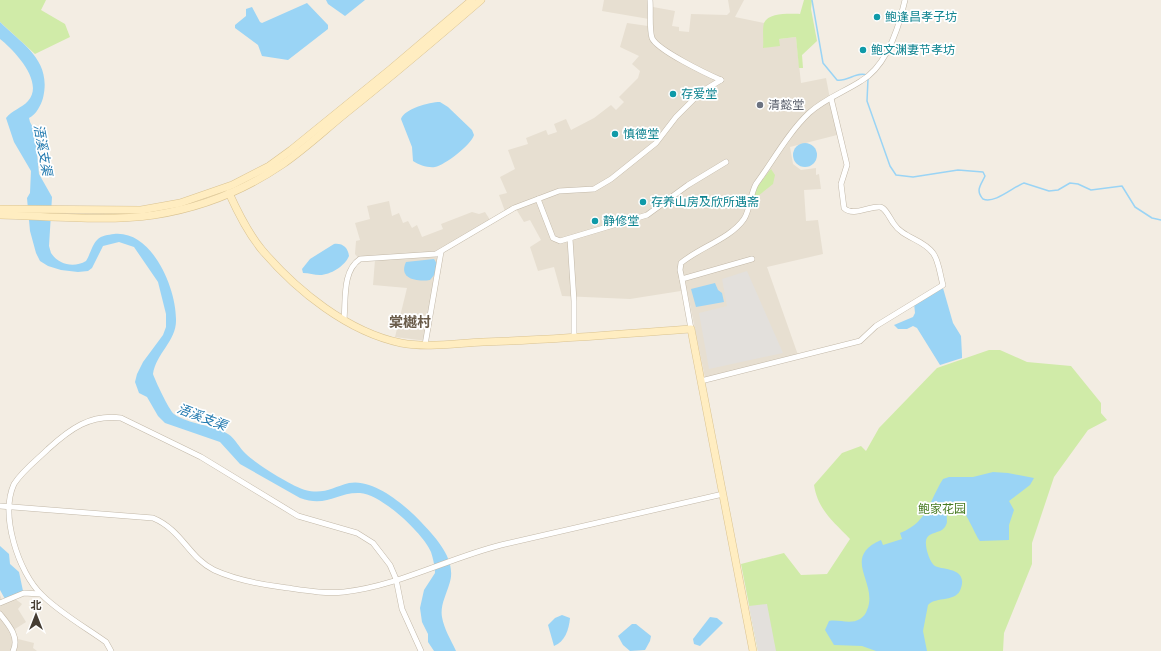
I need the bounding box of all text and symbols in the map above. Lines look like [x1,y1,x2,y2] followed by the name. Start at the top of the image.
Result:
[885,10,957,24] place label: 鲍逢昌孝子坊
[872,12,882,22] marker: 鲍逢昌孝子坊
[871,43,955,57] place label: 鲍文渊妻节孝坊
[858,45,868,55] marker: 鲍文渊妻节孝坊
[681,87,717,101] place label: 存爱堂
[668,89,678,99] marker: 存爱堂
[768,98,804,112] place label: 清懿堂
[755,100,765,110] marker: 清懿堂
[31,123,55,179] water label: 浯溪支渠
[623,127,659,141] place label: 慎德堂
[610,129,620,139] marker: 慎德堂
[651,195,759,209] place label: 存养山房及欣所遇斋
[638,197,648,207] marker: 存养山房及欣所遇斋
[603,214,639,228] place label: 静修堂
[590,216,600,226] marker: 静修堂
[389,314,431,331] district label: 棠樾村
[175,401,231,434] water label: 浯溪支渠
[918,502,966,516] park label: 鲍家花园
[16,595,56,635] north arrow
[31,599,42,612] text: 北

